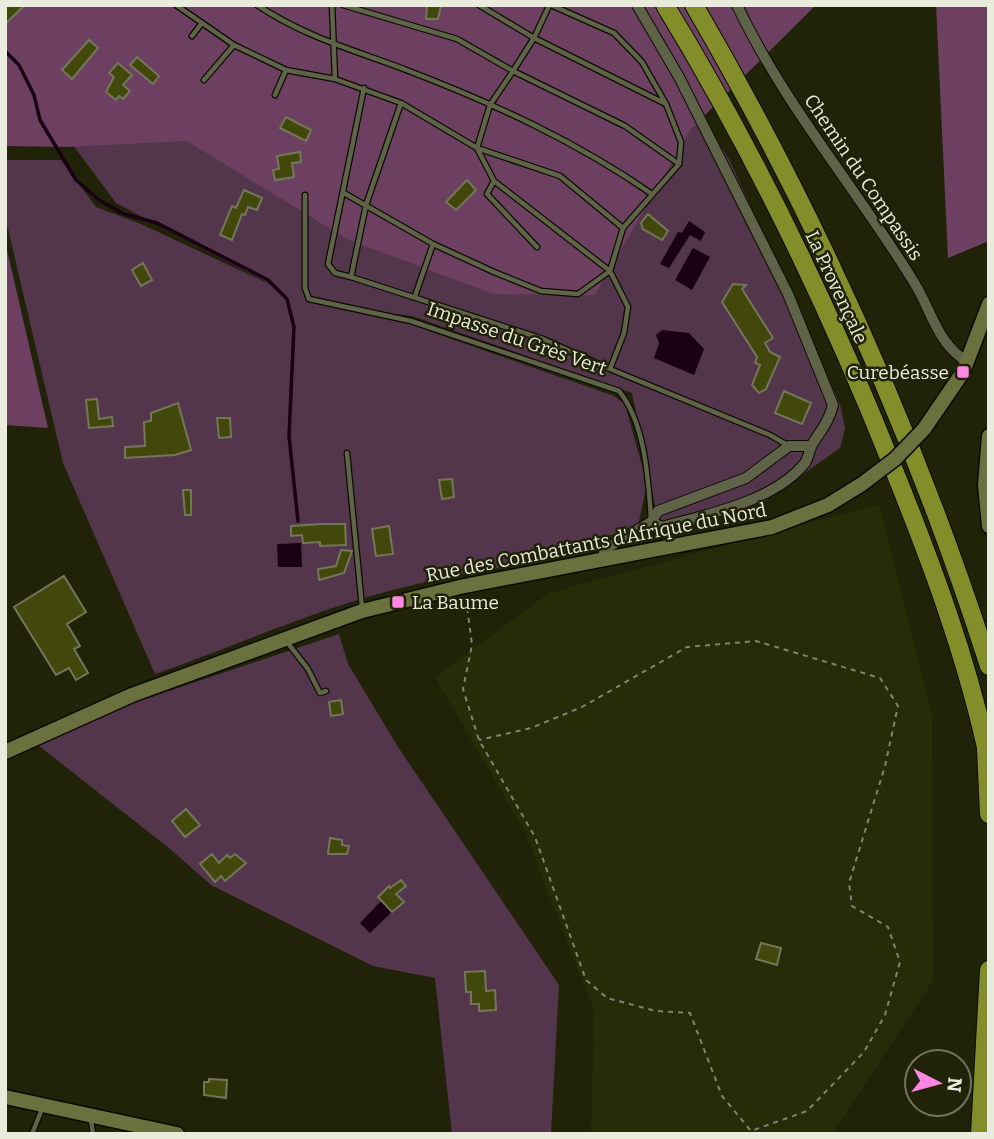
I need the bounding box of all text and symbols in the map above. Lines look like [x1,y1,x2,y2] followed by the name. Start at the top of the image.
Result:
[799,90,928,265] street label: Chemin du Compassis
[800,227,873,347] street label: La Provençale
[424,297,610,380] street label: Impasse du Grès Vert
[847,361,949,384] place label: Curebéasse
[955,364,971,380] marker: Curebéasse
[424,498,768,587] street label: Rue des Combattants d'Afrique du Nord
[412,591,499,614] place label: La Baume
[390,594,406,610] marker: La Baume
[903,1048,973,1118] north arrow
[942,1076,967,1094] text: N

